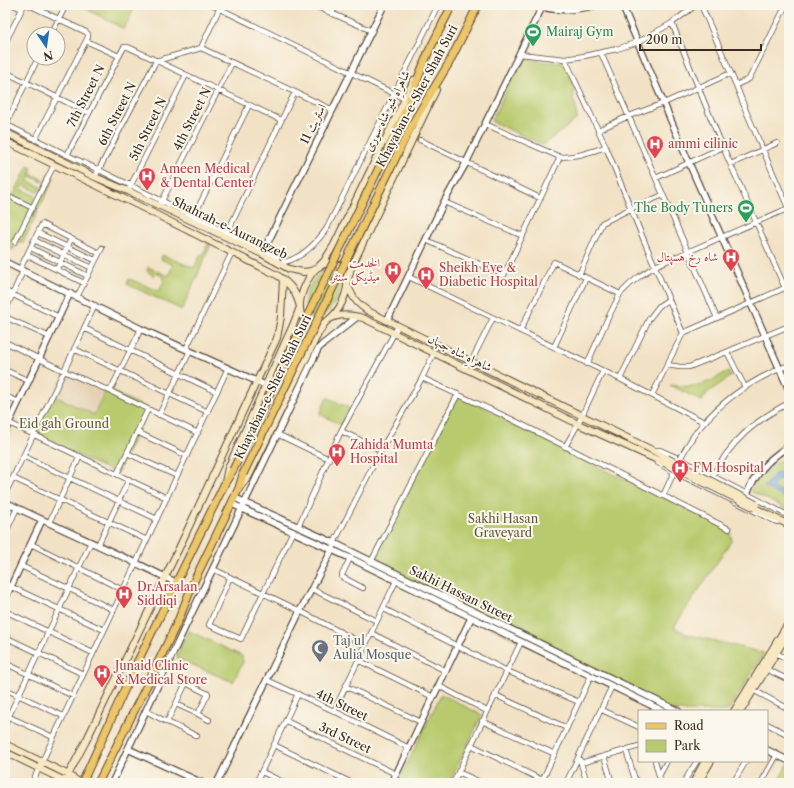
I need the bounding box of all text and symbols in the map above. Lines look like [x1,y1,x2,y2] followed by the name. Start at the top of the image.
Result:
[373,22,461,169] street label: Khayaban-e-Sher Shah Suri
[523,22,543,47] sports icon: Mairaj Gym
[546,24,613,39] place label: Mairaj Gym
[26,26,66,66] north arrow
[640,26,761,52] scale bar
[646,32,683,47] text: 200 m
[42,48,54,64] text: N
[63,62,108,129] street label: 7th Street N
[361,68,415,155] street label: شاہراہِ شیر شاہ سوری
[94,80,139,148] street label: 6th Street N
[169,85,214,153] street label: 4th Street N
[126,95,169,163] street label: 5th Street N
[296,101,330,147] street label: اسٹریٹ 11
[645,134,665,159] hospital icon: ammi cilinic
[668,136,738,151] place label: ammi cilinic
[159,161,254,190] place label: Ameen Medical & Dental Center
[137,166,157,191] hospital icon: Ameen Medical & Dental Center
[170,193,290,262] street label: Shahrah-e-Aurangzeb
[736,198,756,223] sports icon: The Body Tuners
[634,200,733,215] place label: The Body Tuners
[721,247,741,272] hospital icon: شاہ رخ ہسپتال
[657,249,718,268] place label: شاہ رخ ہسپتال
[329,255,380,286] place label: الخدمت میڈیکل سنٹر
[383,260,403,285] hospital icon: الخدمت میڈیکل سنٹر
[439,260,538,289] place label: Sheikh Eye & Diabetic Hospital
[416,265,436,290] hospital icon: Sheikh Eye & Diabetic Hospital
[231,312,314,461] street label: Khayaban-e-Sher Shah Suri
[424,331,495,377] street label: شاہراہِ شاہ جہاں
[19,416,110,431] park label: Eid gah Ground
[350,437,434,466] place label: Zahida Mumta Hospital
[327,442,347,467] hospital icon: Zahida Mumta Hospital
[670,458,690,483] hospital icon: FM Hospital
[693,460,764,475] place label: FM Hospital
[468,511,539,540] park label: Sakhi Hasan Graveyard
[407,562,516,625] street label: Sakhi Hassan Street
[137,579,198,608] place label: Dr.Arsalan Siddiqi
[114,584,134,609] hospital icon: Dr.Arsalan Siddiqi
[332,633,412,662] place label: Taj ul Aulia Mosque
[310,638,330,663] mosque icon: Taj ul Aulia Mosque
[113,658,207,687] place label: Junaid Clinic & Medical Store
[92,663,112,688] hospital icon: Junaid Clinic & Medical Store
[314,686,371,724] street label: 4th Street
[638,710,768,762] legend
[674,718,704,733] text: Road
[317,719,374,756] street label: 3rd Street
[674,738,701,753] text: Park

